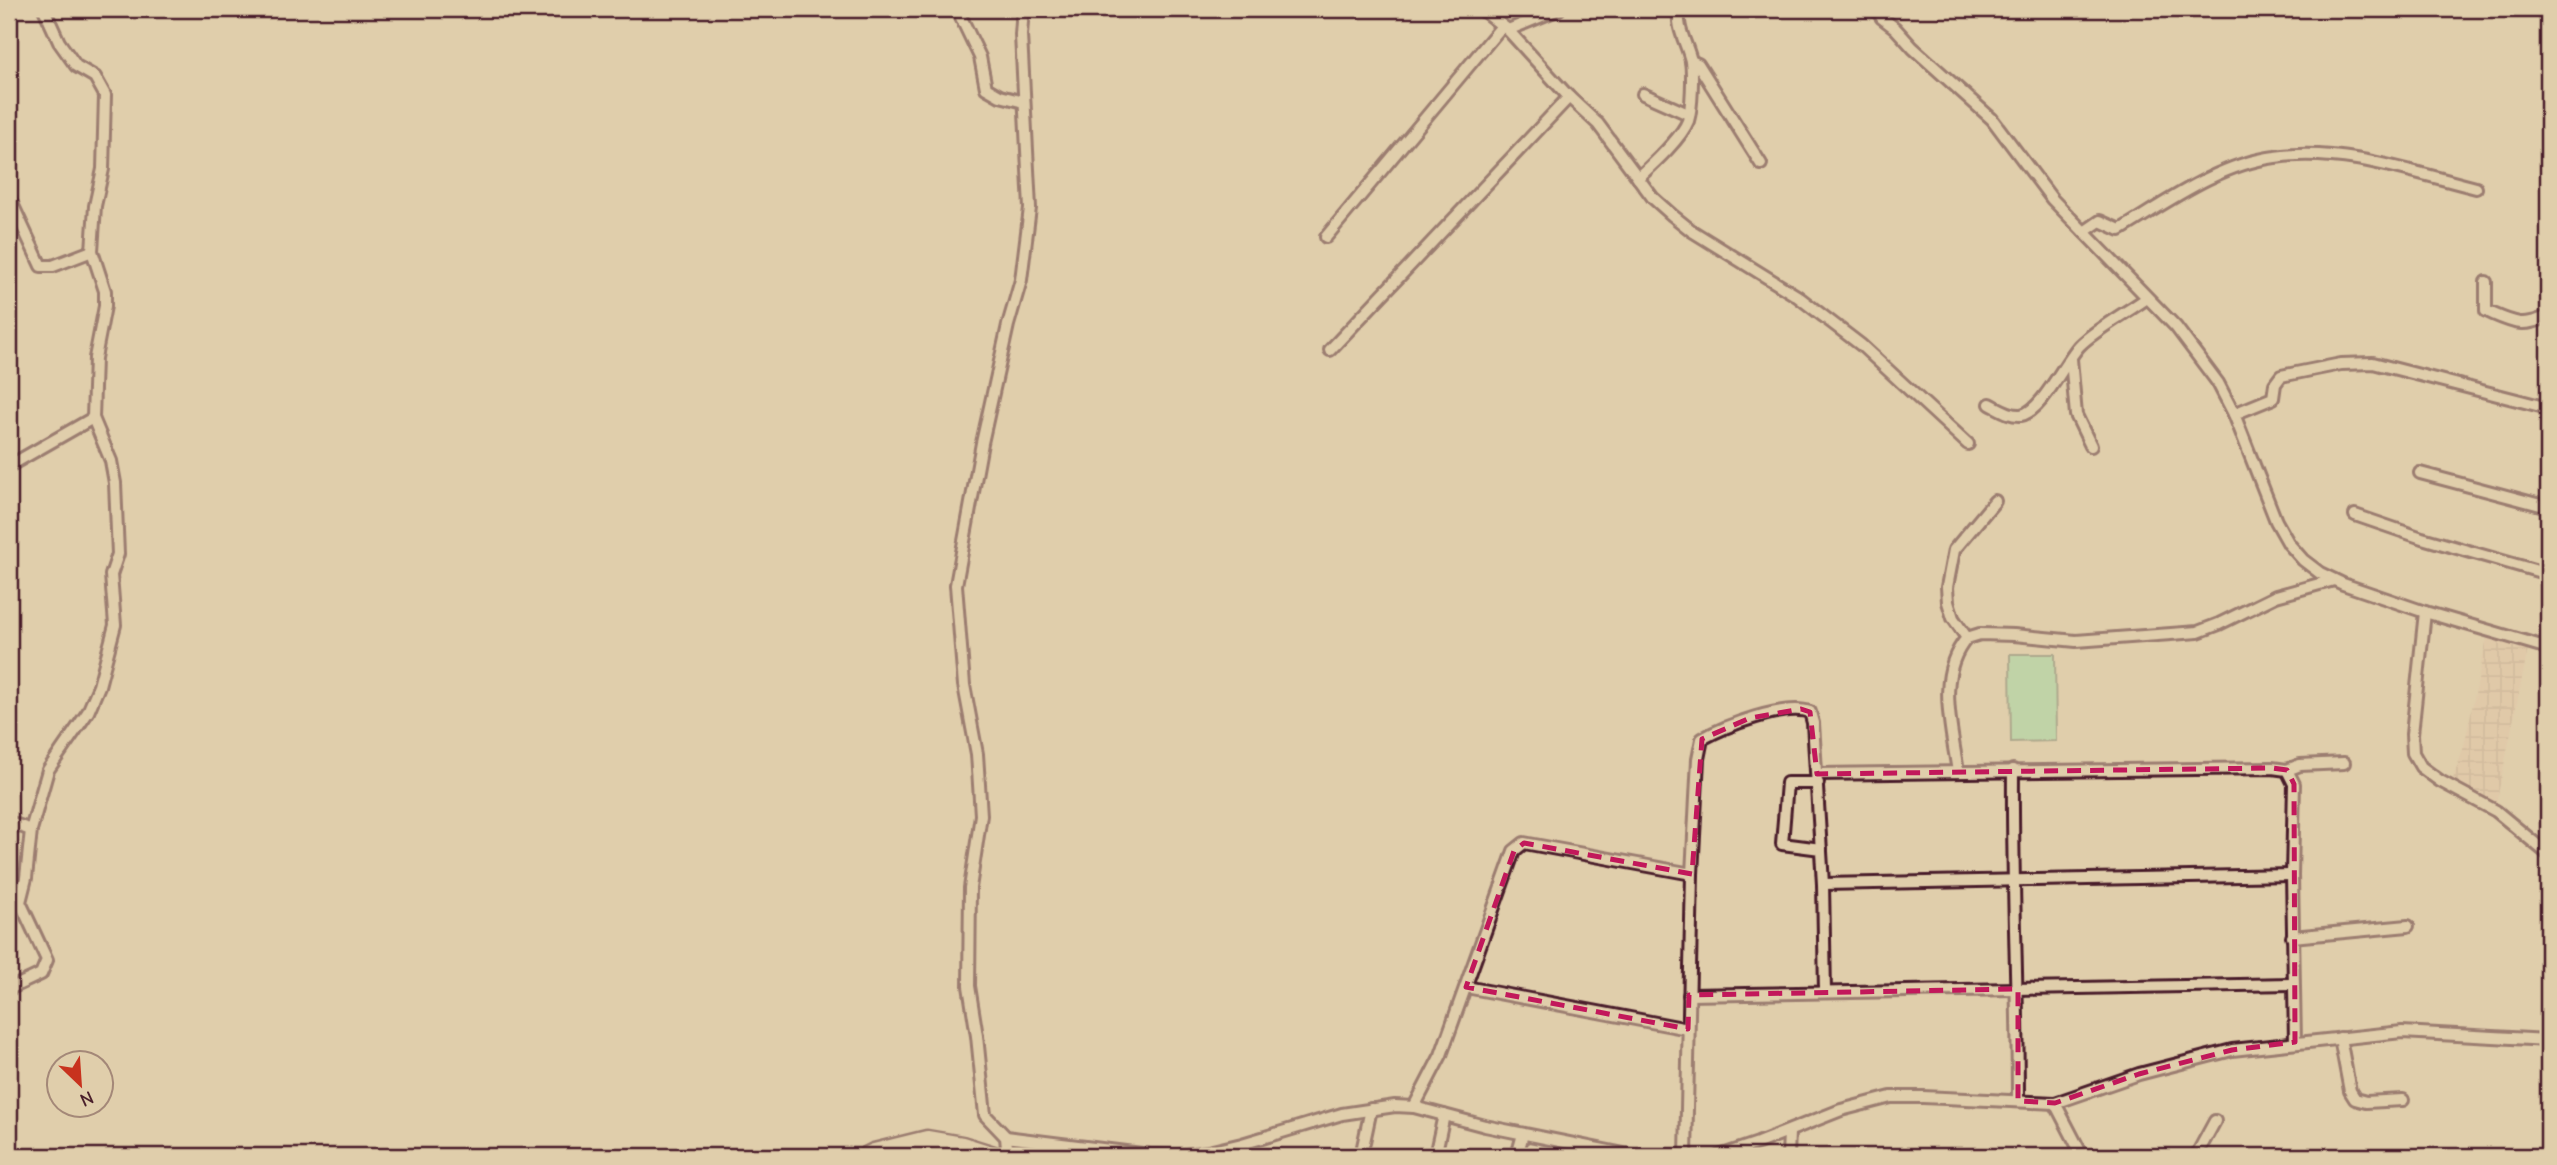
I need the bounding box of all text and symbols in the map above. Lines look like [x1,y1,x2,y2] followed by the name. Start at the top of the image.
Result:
[46,1050,116,1120] north arrow
[76,1086,97,1111] text: N

